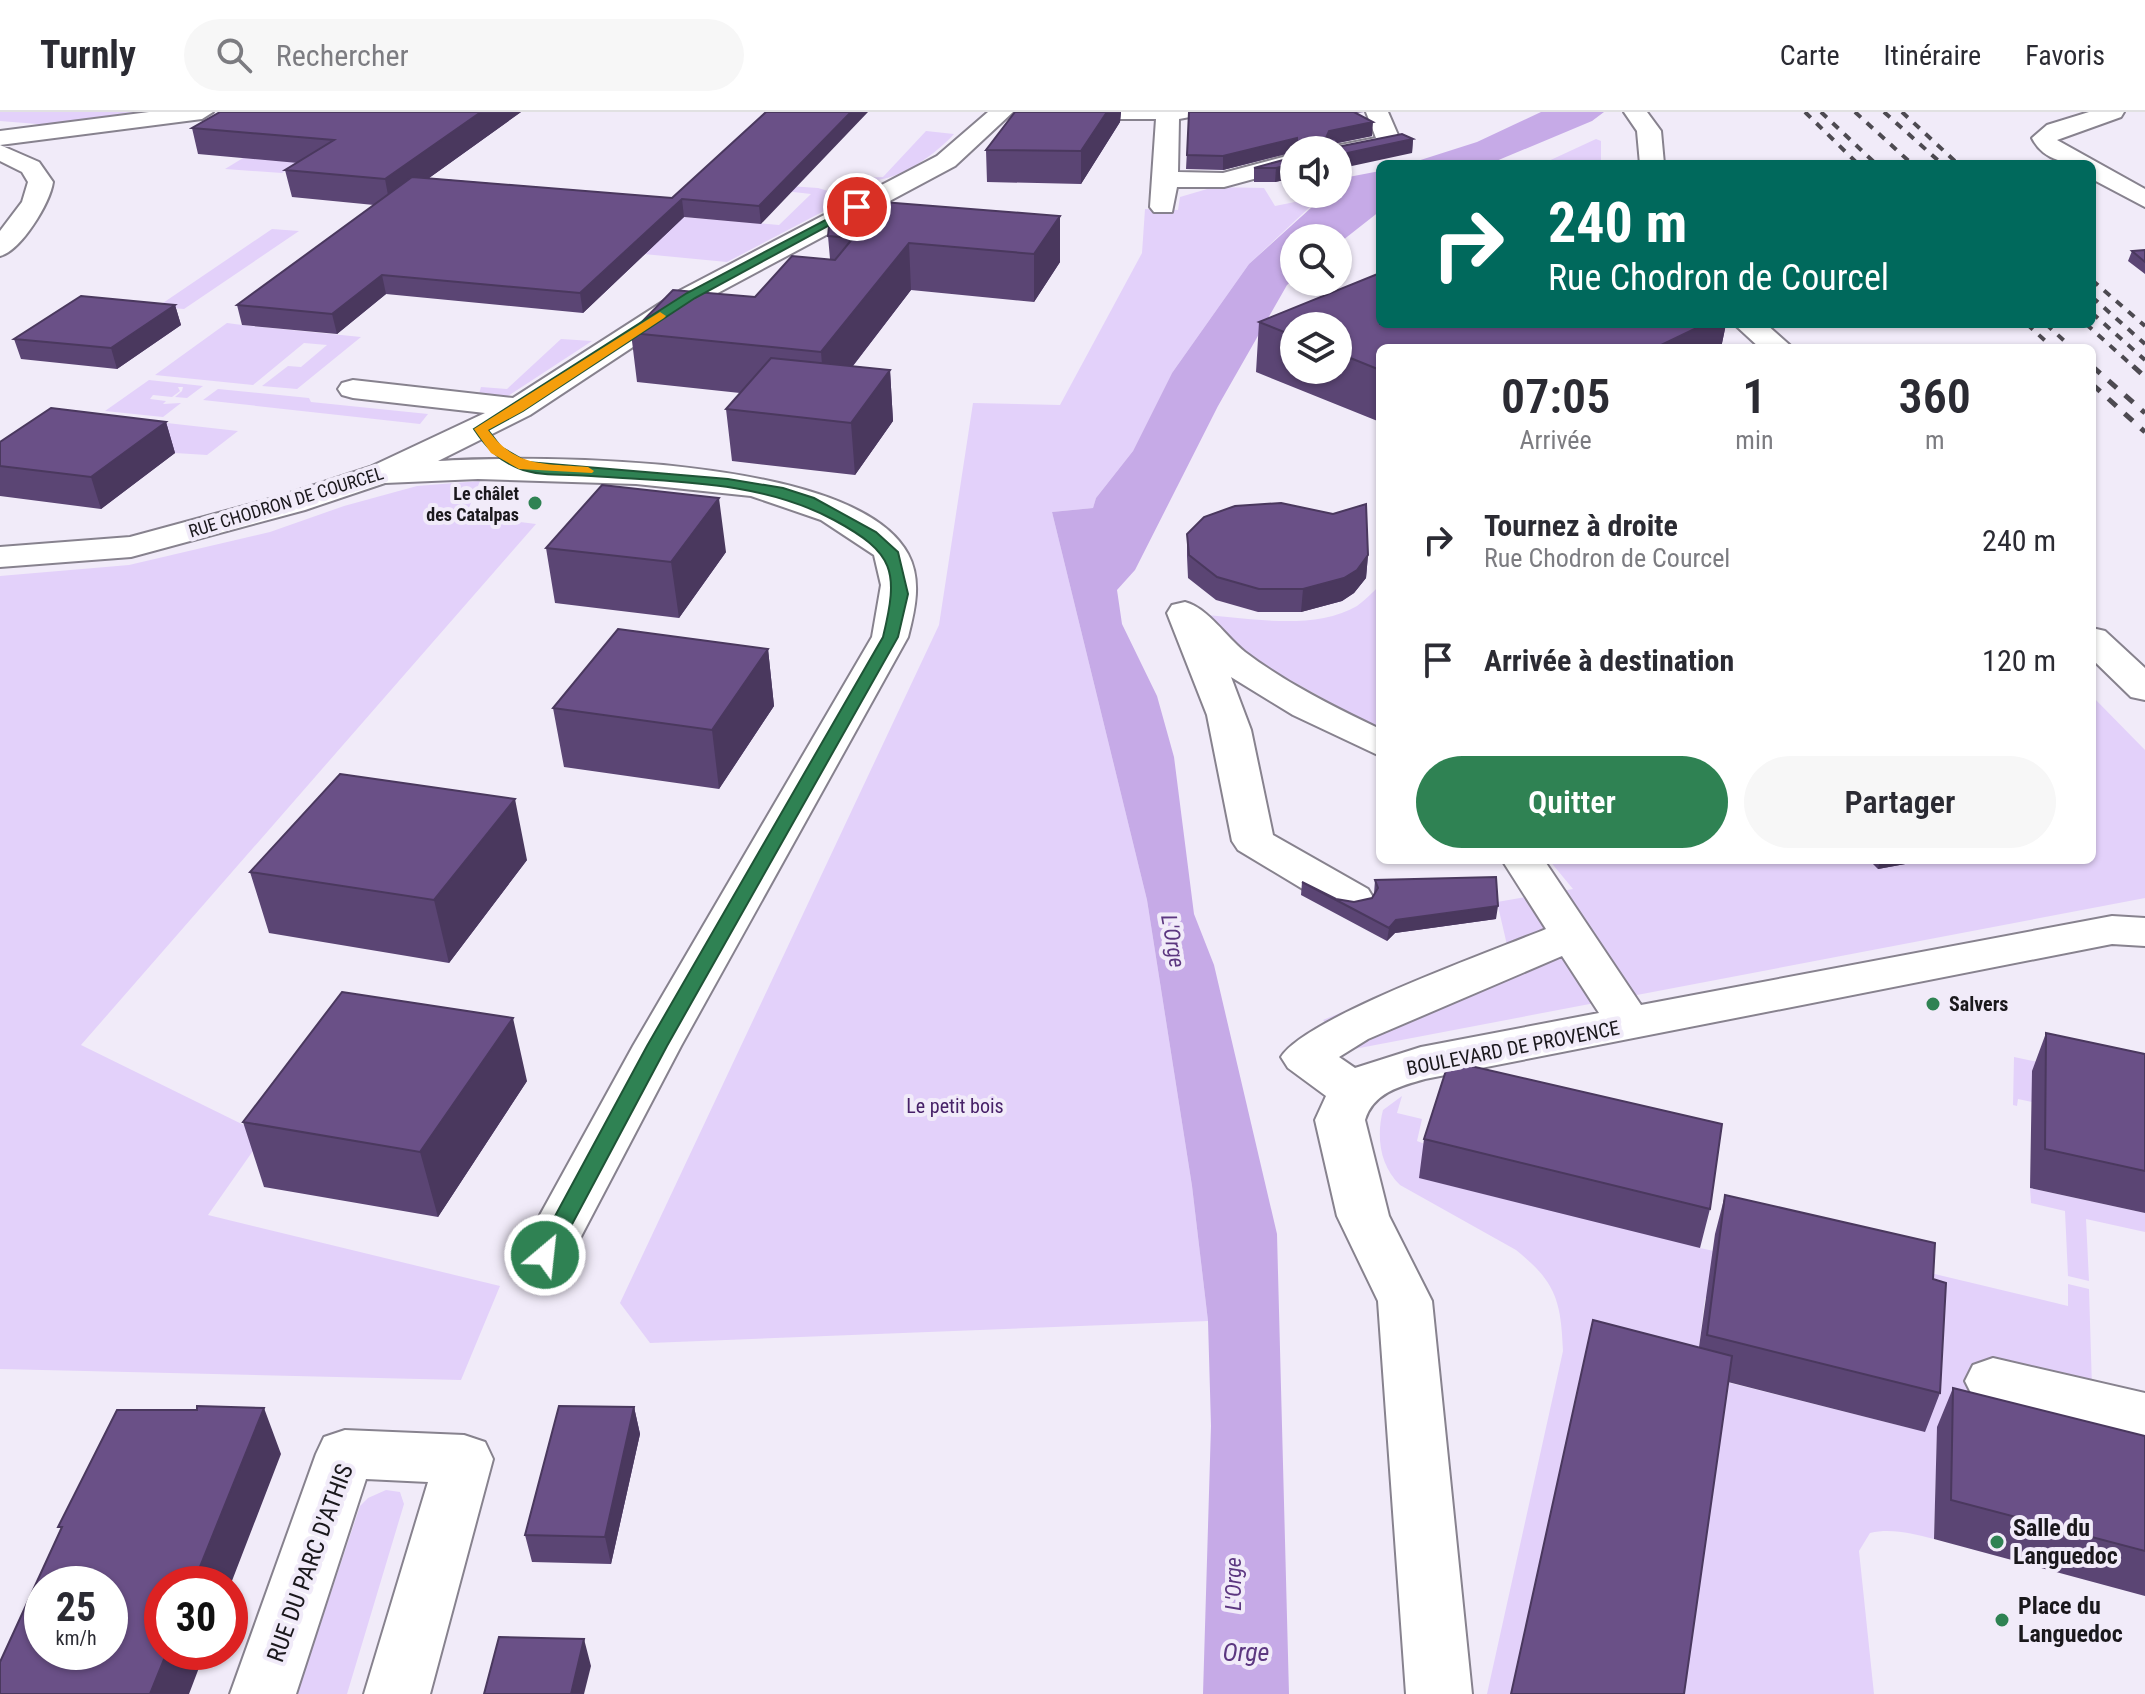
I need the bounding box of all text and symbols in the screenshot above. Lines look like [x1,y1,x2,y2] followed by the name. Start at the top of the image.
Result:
[184,19,744,91] search box
[40,33,136,77] text: Turnly
[212,33,256,77] icon: search
[276,38,409,73] text: Rechercher
[1780,39,1840,72] text: Carte
[1884,39,1981,72] text: Itinéraire
[2025,39,2105,72] text: Favoris
[1280,136,1352,384] map controls
[1280,136,1352,208] button: sound
[823,173,891,241] pin
[835,185,879,229] icon: arrive
[1548,190,1687,256] text: 240 m
[1416,192,1520,296] icon: right
[1280,224,1352,296] button: search
[1548,257,1889,299] text: Rue Chodron de Courcel
[1280,312,1352,384] button: layers
[1501,368,1610,425] text: 07:05
[1742,368,1766,425] text: 1
[1899,368,1971,425] text: 360
[1520,425,1592,455] text: Arrivée
[1735,425,1773,455] text: min
[1925,425,1945,455] text: m
[186,462,386,542] street label: RUE CHODRON DE COURCEL
[426,483,519,525] place label: Le châlet des Catalpas
[526,494,544,512] marker: Le châlet des Catalpas
[1484,508,1678,543] text: Tournez à droite
[1416,518,1460,562] icon: right
[1982,523,2056,558] text: 240 m
[1484,543,1730,573] text: Rue Chodron de Courcel
[1416,638,1460,682] icon: arrive
[1484,643,1734,678] text: Arrivée à destination
[1982,643,2056,678] text: 120 m
[1416,756,1728,848] button: Quitter
[1744,756,2056,848] button: Partager
[1156,912,1190,970] water label: L'Orge
[1949,992,2008,1016] place label: Salvers
[1924,995,1942,1013] marker: Salvers
[1404,1016,1622,1080] street label: BOULEVARD DE PROVENCE
[906,1094,1004,1118] park label: Le petit bois
[503,1213,587,1297] position arrow
[261,1460,359,1666] street label: RUE DU PARC D'ATHIS
[2013,1514,2118,1570] place label: Salle du Languedoc
[1988,1533,2006,1551] marker: Salle du Languedoc
[1221,1557,1246,1611] water label: L'Orge
[144,1566,248,1670] speed limit sign: 30
[56,1584,96,1631] text: 25
[2018,1592,2123,1648] place label: Place du Languedoc
[1993,1611,2011,1629] marker: Place du Languedoc
[55,1626,97,1650] text: km/h
[1223,1637,1269,1667] water label: Orge

